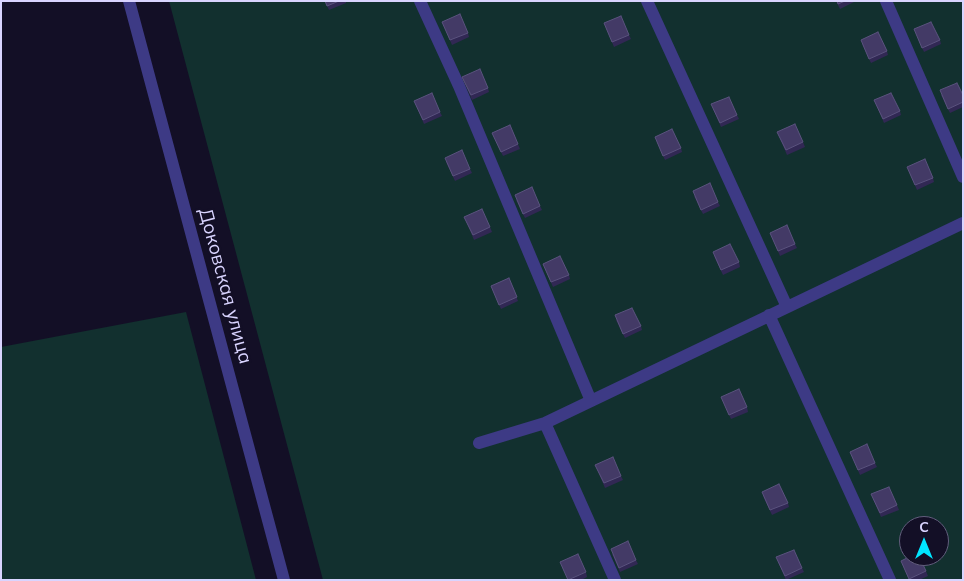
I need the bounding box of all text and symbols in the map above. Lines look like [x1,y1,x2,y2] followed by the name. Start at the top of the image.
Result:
[193,206,257,366] street label: Доковская улица
[899,516,949,566] north arrow
[919,518,929,536] text: С

